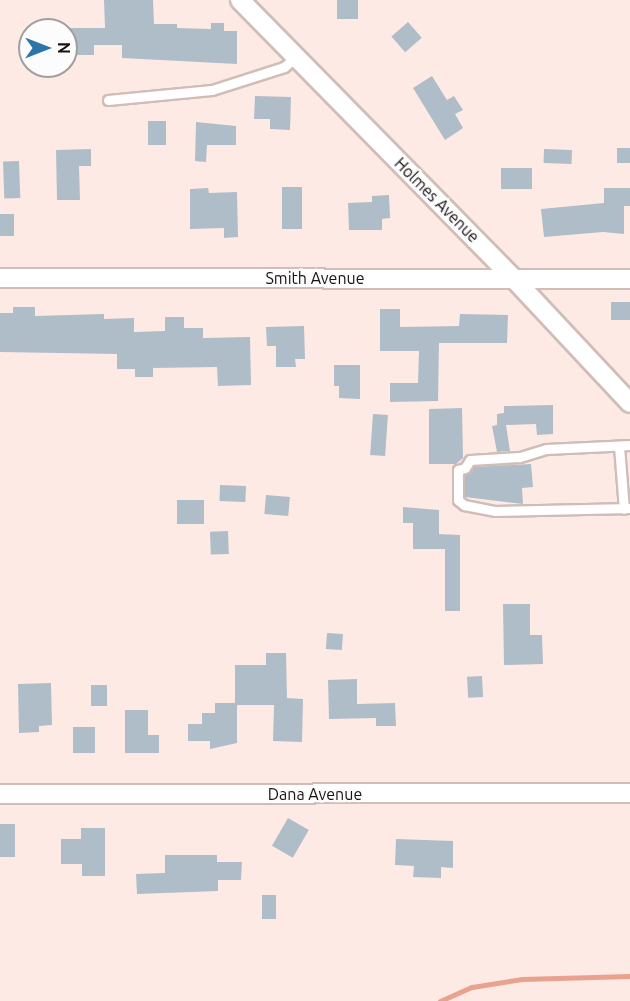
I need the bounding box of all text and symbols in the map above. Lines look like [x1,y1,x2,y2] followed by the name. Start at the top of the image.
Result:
[18,18,78,78] north arrow
[55,42,73,54] text: N
[391,154,483,246] street label: Holmes Avenue
[265,268,365,288] street label: Smith Avenue
[268,784,362,804] street label: Dana Avenue

